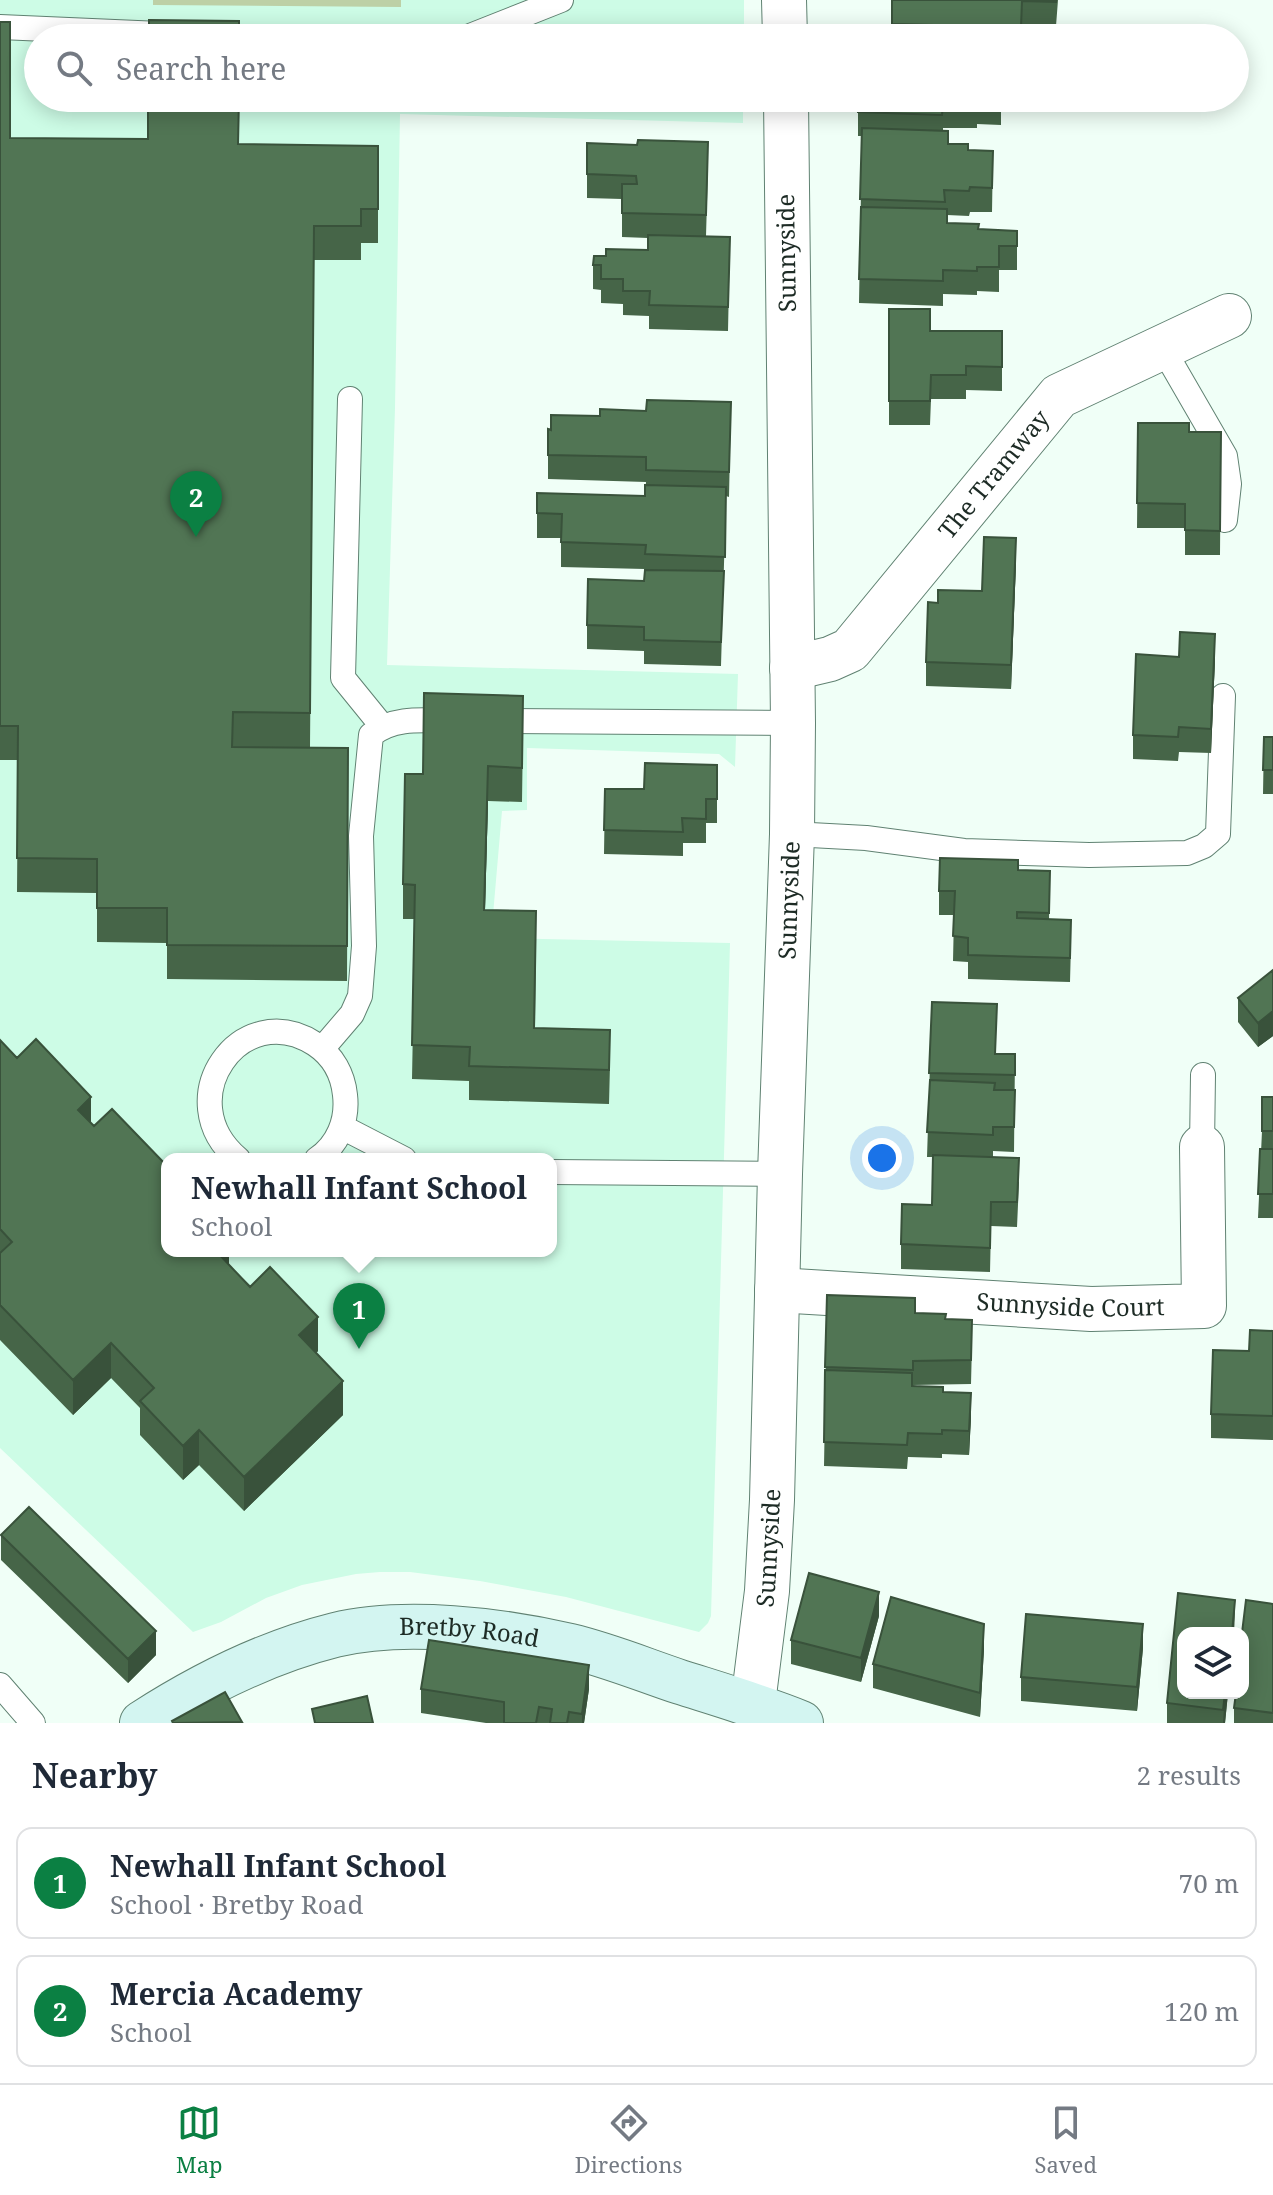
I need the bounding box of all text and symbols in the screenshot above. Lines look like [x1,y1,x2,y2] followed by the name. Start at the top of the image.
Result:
[24,24,1249,112] search box
[52,46,96,90] icon: search
[116,48,286,89] text: Search here
[768,194,803,313] street label: Sunnyside
[930,402,1056,545] street label: The Tramway
[170,471,222,537] pin: 2
[770,840,807,960] street label: Sunnyside
[862,1138,902,1178] your location
[161,1153,557,1257] popup
[191,1167,527,1208] text: Newhall Infant School
[191,1208,272,1244] text: School
[333,1283,385,1349] pin: 1
[976,1284,1165,1324] street label: Sunnyside Court
[747,1488,787,1609] street label: Sunnyside
[399,1609,542,1654] street label: Bretby Road
[1177,1627,1249,1699] map controls
[1177,1627,1249,1699] button: layers
[32,1752,158,1798] text: Nearby
[1136,1757,1241,1793] text: 2 results
[110,1845,446,1886] text: Newhall Infant School
[53,1865,67,1901] text: 1
[1179,1865,1239,1901] text: 70 m
[110,1886,363,1922] text: School · Bretby Road
[110,1973,362,2014] text: Mercia Academy
[53,1993,67,2029] text: 2
[1164,1993,1239,2029] text: 120 m
[110,2014,192,2050] text: School
[176,2101,223,2179] tab: Map
[575,2101,682,2179] tab: Directions
[1035,2101,1097,2179] tab: Saved

